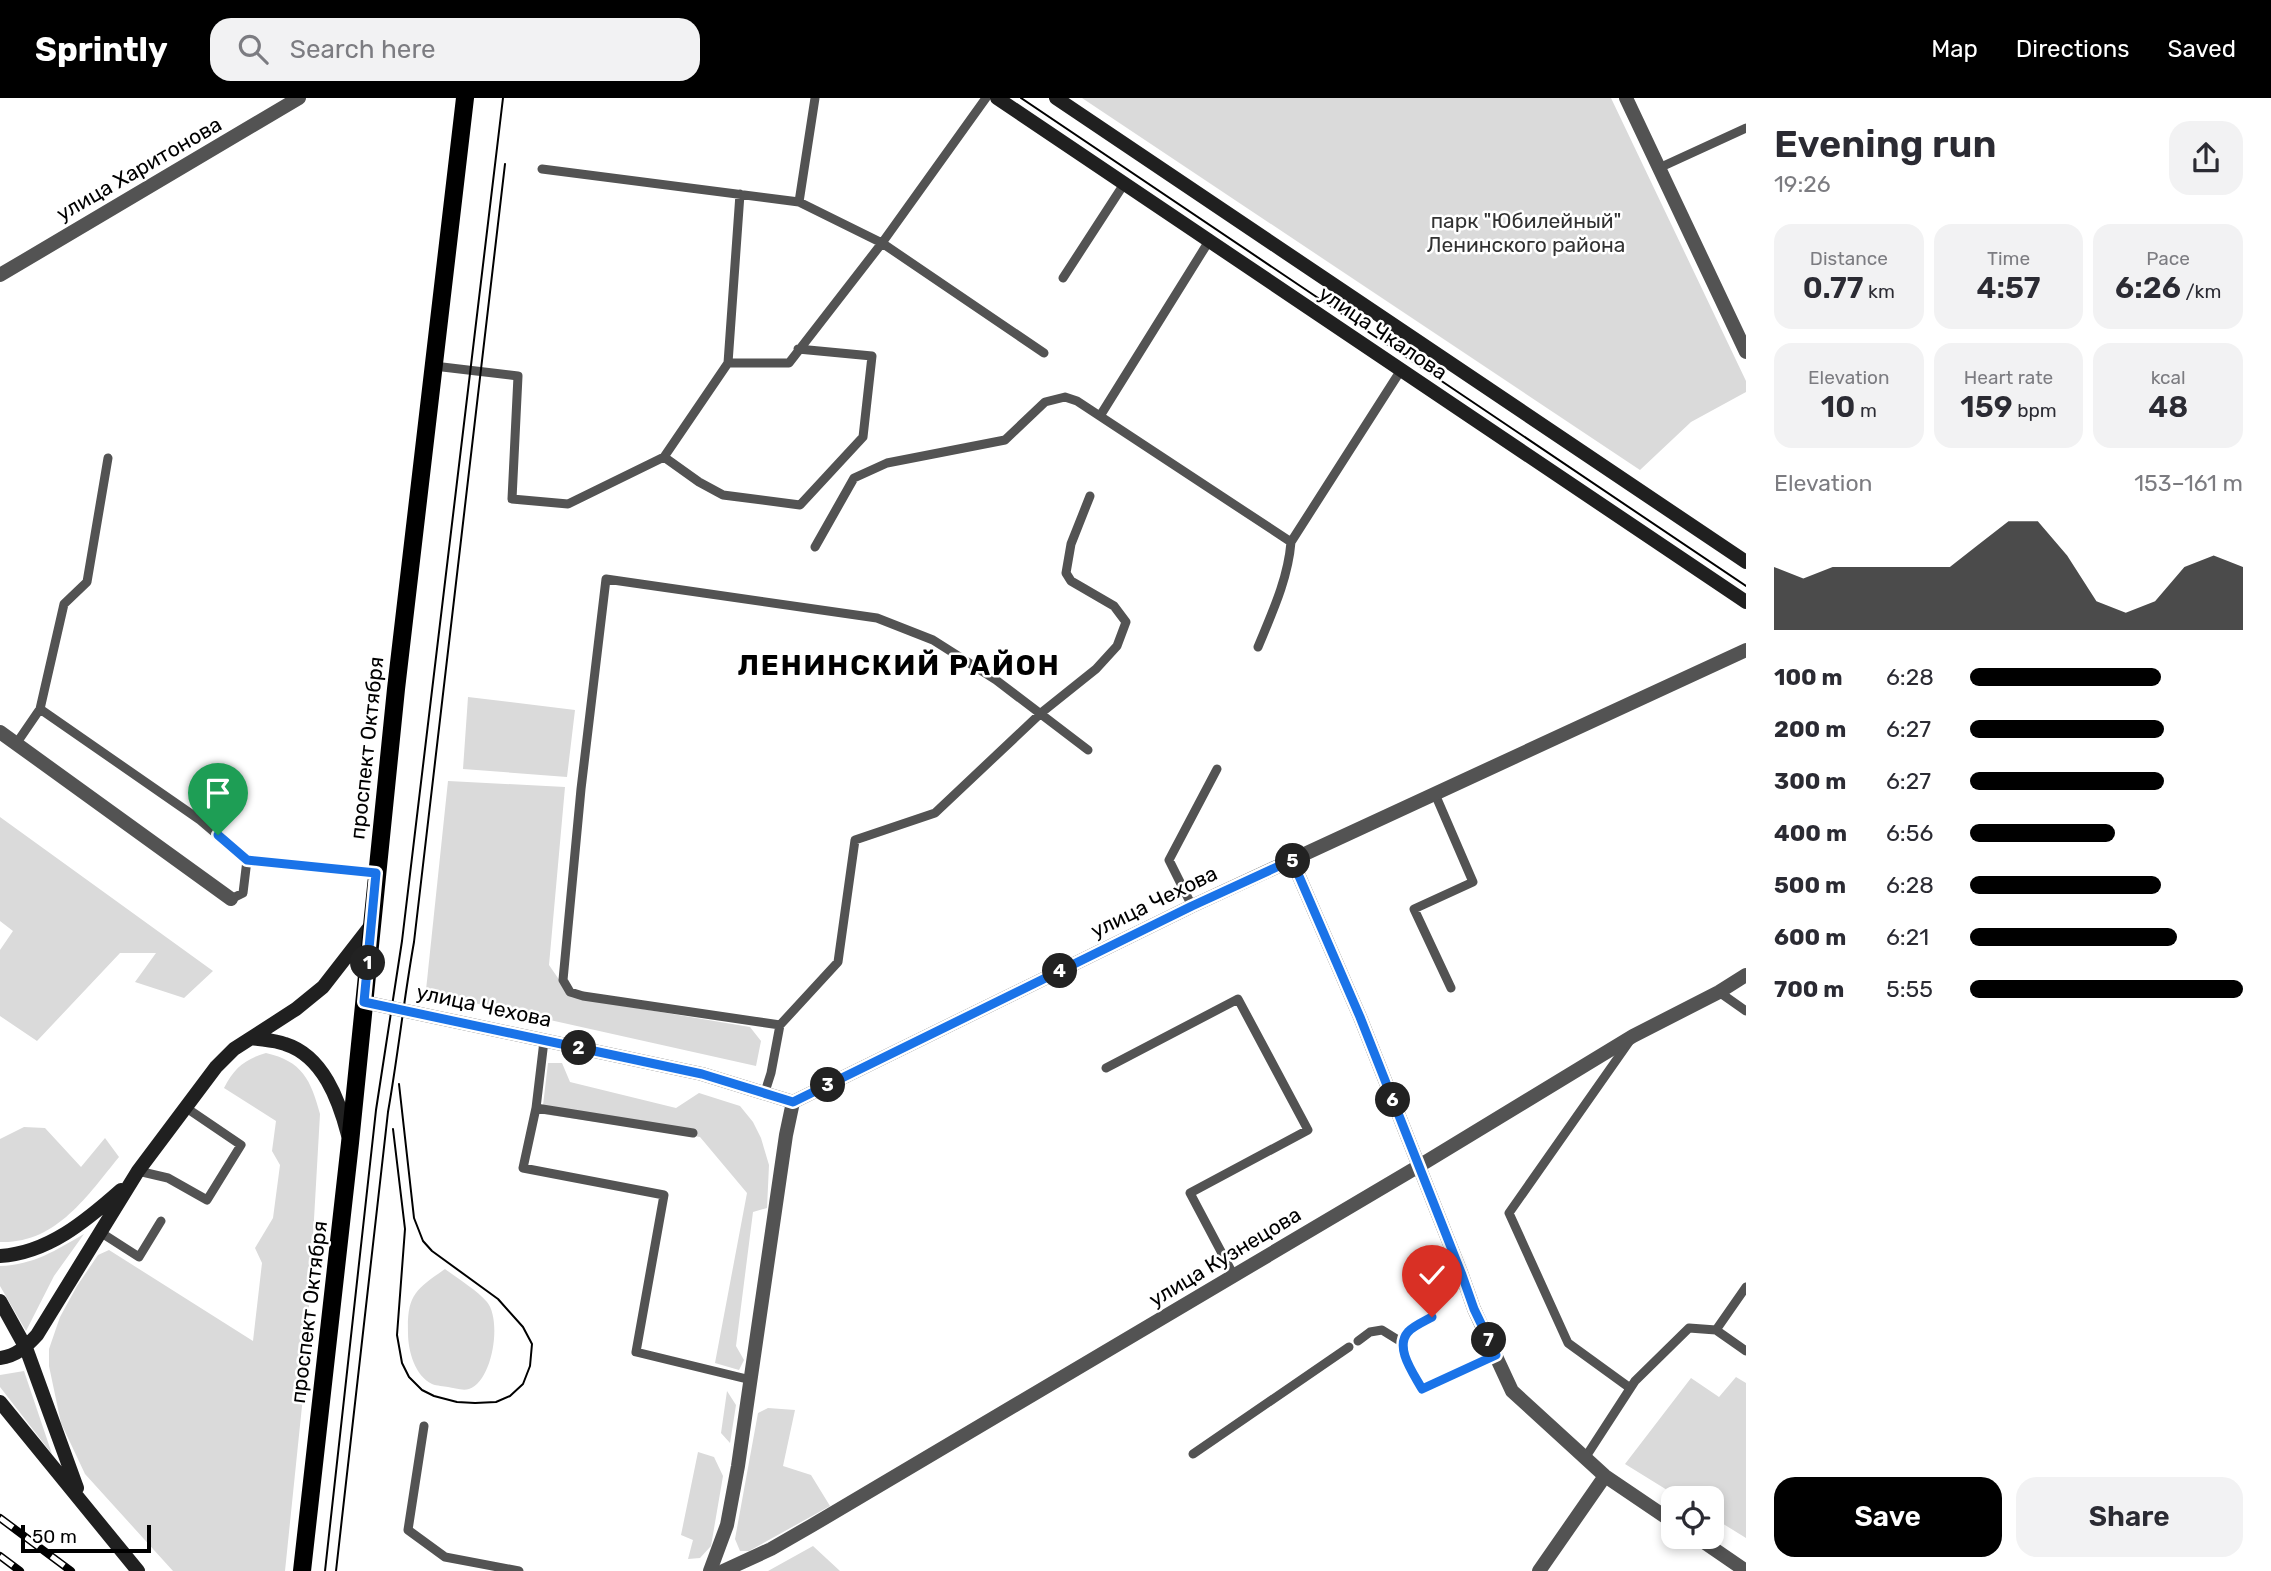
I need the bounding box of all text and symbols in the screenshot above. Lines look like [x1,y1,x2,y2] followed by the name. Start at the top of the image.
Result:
[210,18,700,81] search box
[35,30,168,69] text: Sprintly
[234,30,272,68] icon: search
[290,34,436,65] text: Search here
[1931,35,1978,63] text: Map
[2016,35,2129,63] text: Directions
[2167,35,2236,63] text: Saved
[52,111,226,226] street label: улица Харитонова
[1774,121,1997,167] text: Evening run
[2169,121,2243,195] button: share
[1774,170,1831,198] text: 19:26
[1427,208,1625,257] park label: парк "Юбилейный" Ленинского района
[1810,247,1888,270] text: Distance
[1987,247,2030,270] text: Time
[2146,247,2190,270] text: Pace
[1803,270,1863,306] text: 0.77
[1976,270,2041,306] text: 4:57
[2115,270,2181,306] text: 6:26
[1314,280,1452,385] street label: улица Чкалова
[1863,280,1895,303] text: km
[2181,280,2221,303] text: /km
[1808,366,1890,389] text: Elevation
[1964,366,2053,389] text: Heart rate
[2151,366,2186,389] text: kcal
[1821,389,1855,425] text: 10
[1960,389,2013,425] text: 159
[2148,389,2188,425] text: 48
[1855,399,1877,422] text: m
[2013,399,2057,422] text: bpm
[1774,469,1873,497] text: Elevation
[2134,469,2243,497] text: 153–161 m
[737,649,1061,682] district label: ЛЕНИНСКИЙ РАЙОН
[344,655,389,841] street label: проспект Октября
[1774,663,1843,691] text: 100 m
[1886,663,1934,691] text: 6:28
[1774,715,1846,743] text: 200 m
[1886,715,1931,743] text: 6:27
[188,763,248,835] pin
[1774,767,1846,795] text: 300 m
[1886,767,1931,795] text: 6:27
[199,774,237,812] icon: arrive
[1774,819,1847,847] text: 400 m
[1886,819,1933,847] text: 6:56
[1276,844,1310,878] pin: 5
[1286,849,1299,872] text: 5
[1086,860,1221,943] street label: улица Чехова
[1774,871,1846,899] text: 500 m
[1886,871,1934,899] text: 6:28
[1774,923,1846,951] text: 600 m
[1886,923,1929,951] text: 6:21
[350,946,386,980] pin: 1
[363,951,372,974] text: 1
[1042,954,1078,988] pin: 4
[1053,959,1066,982] text: 4
[1774,975,1844,1003] text: 700 m
[1886,975,1933,1003] text: 5:55
[414,979,554,1032] street label: улица Чехова
[562,1030,596,1066] pin: 2
[572,1036,585,1059] text: 2
[810,1068,846,1102] pin: 3
[821,1073,834,1096] text: 3
[1376,1082,1410,1118] pin: 6
[1386,1088,1399,1111] text: 6
[1144,1201,1305,1312] street label: улица Кузнецова
[285,1219,332,1405] street label: проспект Октября
[1402,1245,1462,1317] pin
[1413,1256,1451,1294] icon: check
[1472,1322,1506,1358] pin: 7
[1483,1328,1494,1351] text: 7
[1774,1477,2002,1557] button: Save
[2016,1477,2243,1557] button: Share
[1661,1486,1724,1549] map controls
[1661,1486,1724,1549] button: locate
[21,1522,150,1554] scale bar
[32,1525,77,1548] text: 50 m

